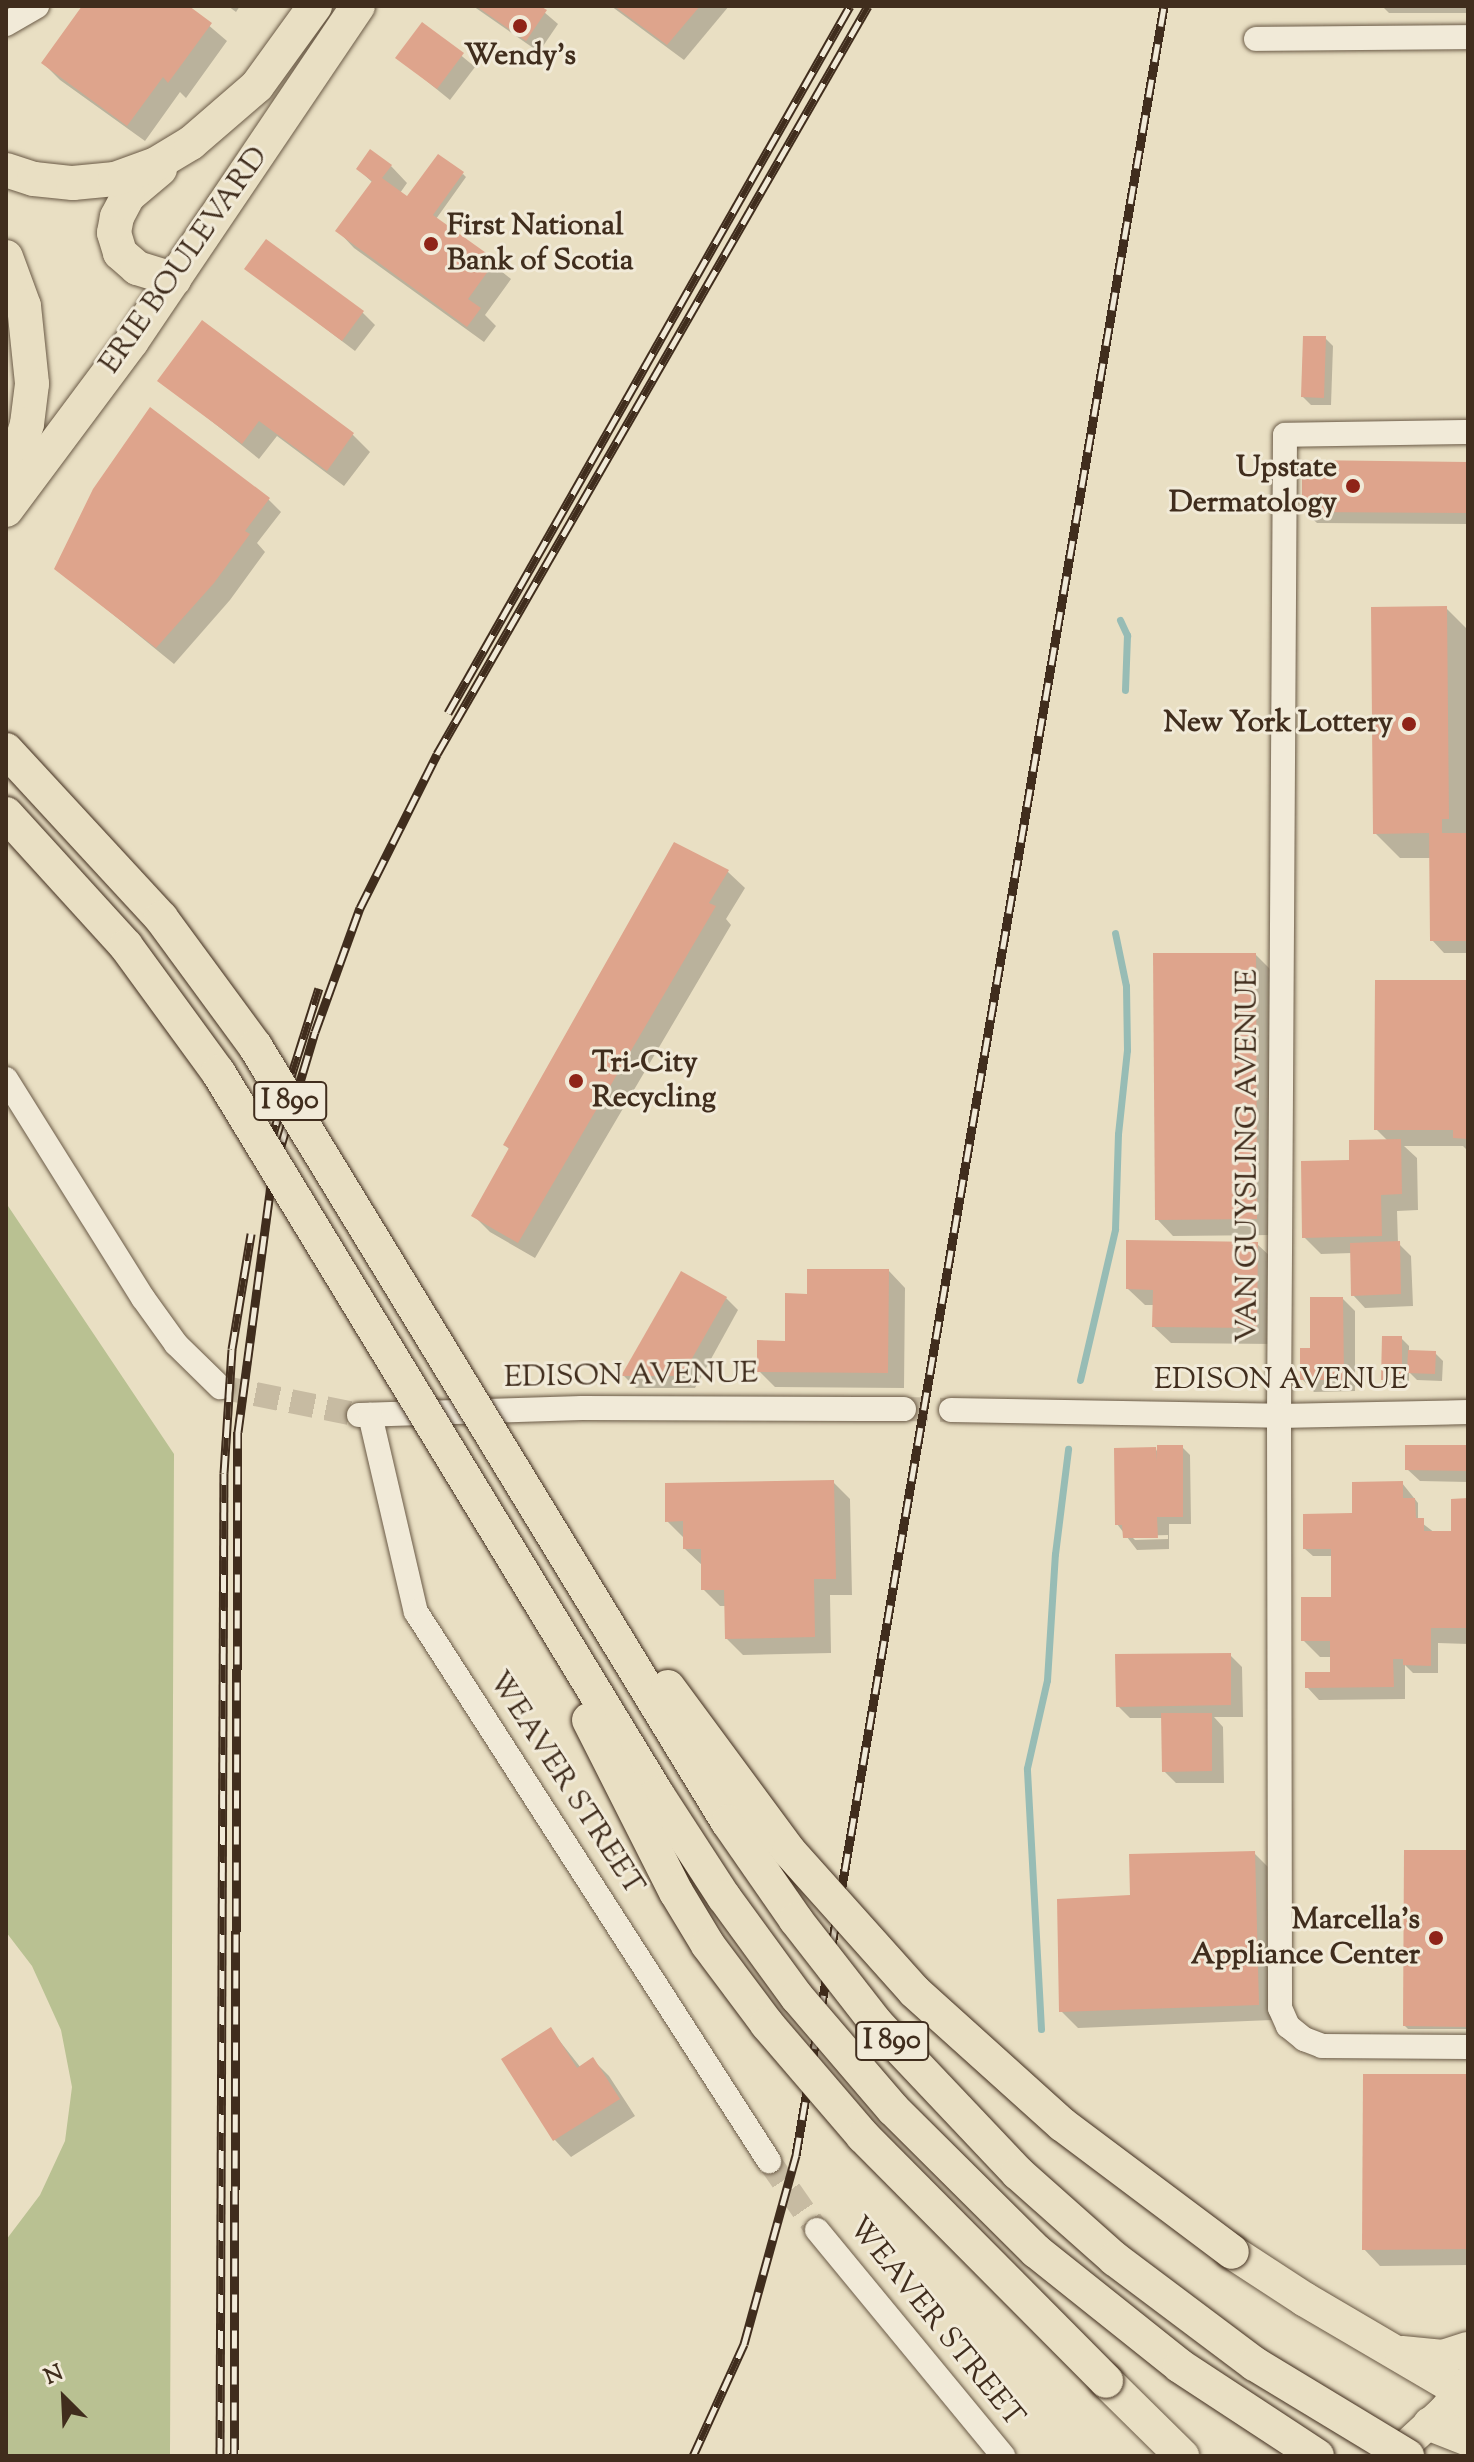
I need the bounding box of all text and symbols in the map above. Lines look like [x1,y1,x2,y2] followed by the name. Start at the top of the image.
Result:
[511,17,529,35] marker: Wendy's
[464,39,576,75] place label: Wendy's
[93,141,277,381] street label: ERIE BOULEVARD
[447,209,634,280] place label: First National Bank of Scotia
[422,235,440,253] marker: First National Bank of Scotia
[1169,451,1337,522] place label: Upstate Dermatology
[1344,477,1362,495] marker: Upstate Dermatology
[1163,706,1393,742] place label: New York Lottery
[1400,715,1418,733] marker: New York Lottery
[1231,969,1267,1343] street label: VAN GUYSLING AVENUE
[592,1046,716,1116] place label: Tri-City Recycling
[567,1072,585,1090] marker: Tri-City Recycling
[252,1077,328,1125] road number: I 890
[504,1357,758,1397] street label: EDISON AVENUE
[1154,1363,1408,1399] street label: EDISON AVENUE
[479,1665,651,1903] street label: WEAVER STREET
[1191,1903,1420,1974] place label: Marcella's Appliance Center
[1427,1929,1445,1947] marker: Marcella's Appliance Center
[854,2017,930,2065] road number: I 890
[839,2211,1031,2435] street label: WEAVER STREET
[24,2358,104,2438] north arrow
[40,2358,69,2394] text: N

